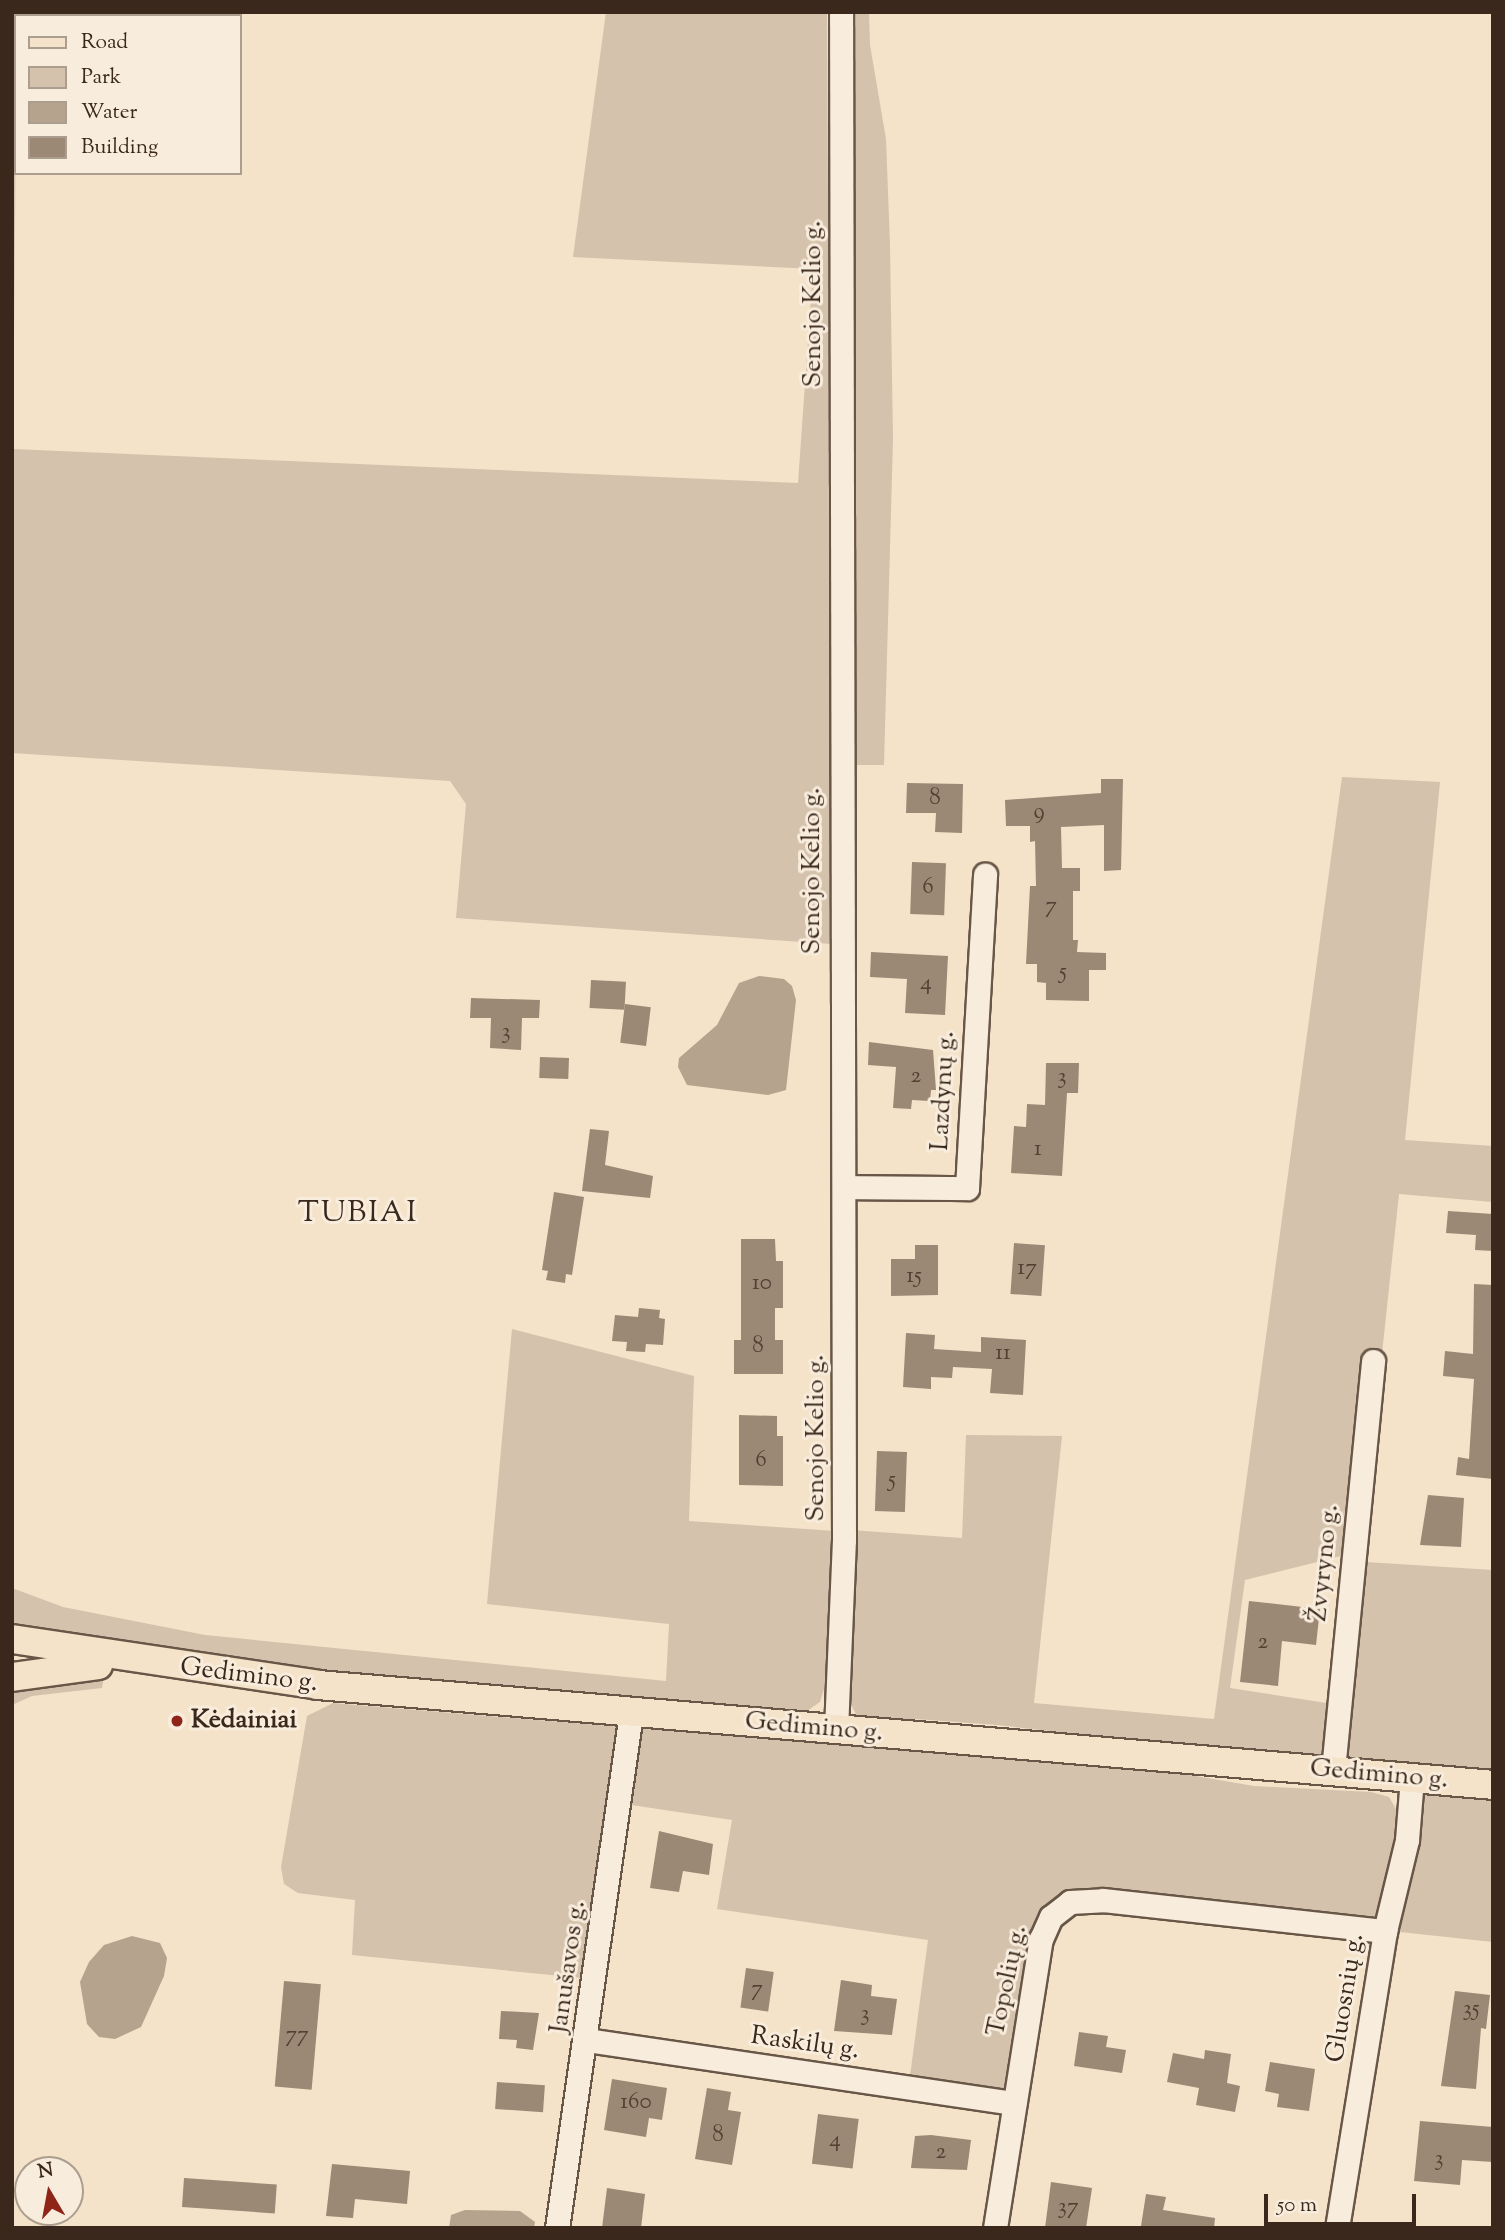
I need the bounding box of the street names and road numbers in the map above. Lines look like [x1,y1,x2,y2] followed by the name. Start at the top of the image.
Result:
[798,221,830,387] street label: Senojo Kelio g.
[797,788,829,954] street label: Senojo Kelio g.
[925,1030,963,1152] street label: Lazdynų g.
[801,1355,833,1521] street label: Senojo Kelio g.
[1303,1503,1347,1623] street label: Žvyryno g.
[178,1652,320,1700] street label: Gedimino g.
[744,1706,884,1750] street label: Gedimino g.
[1309,1753,1449,1797] street label: Gedimino g.
[544,1899,594,2035] street label: Janušavos g.
[981,1923,1035,2039] street label: Topolių g.
[1320,1931,1372,2065] street label: Gluosnių g.
[749,2021,861,2067] street label: Raskilų g.

